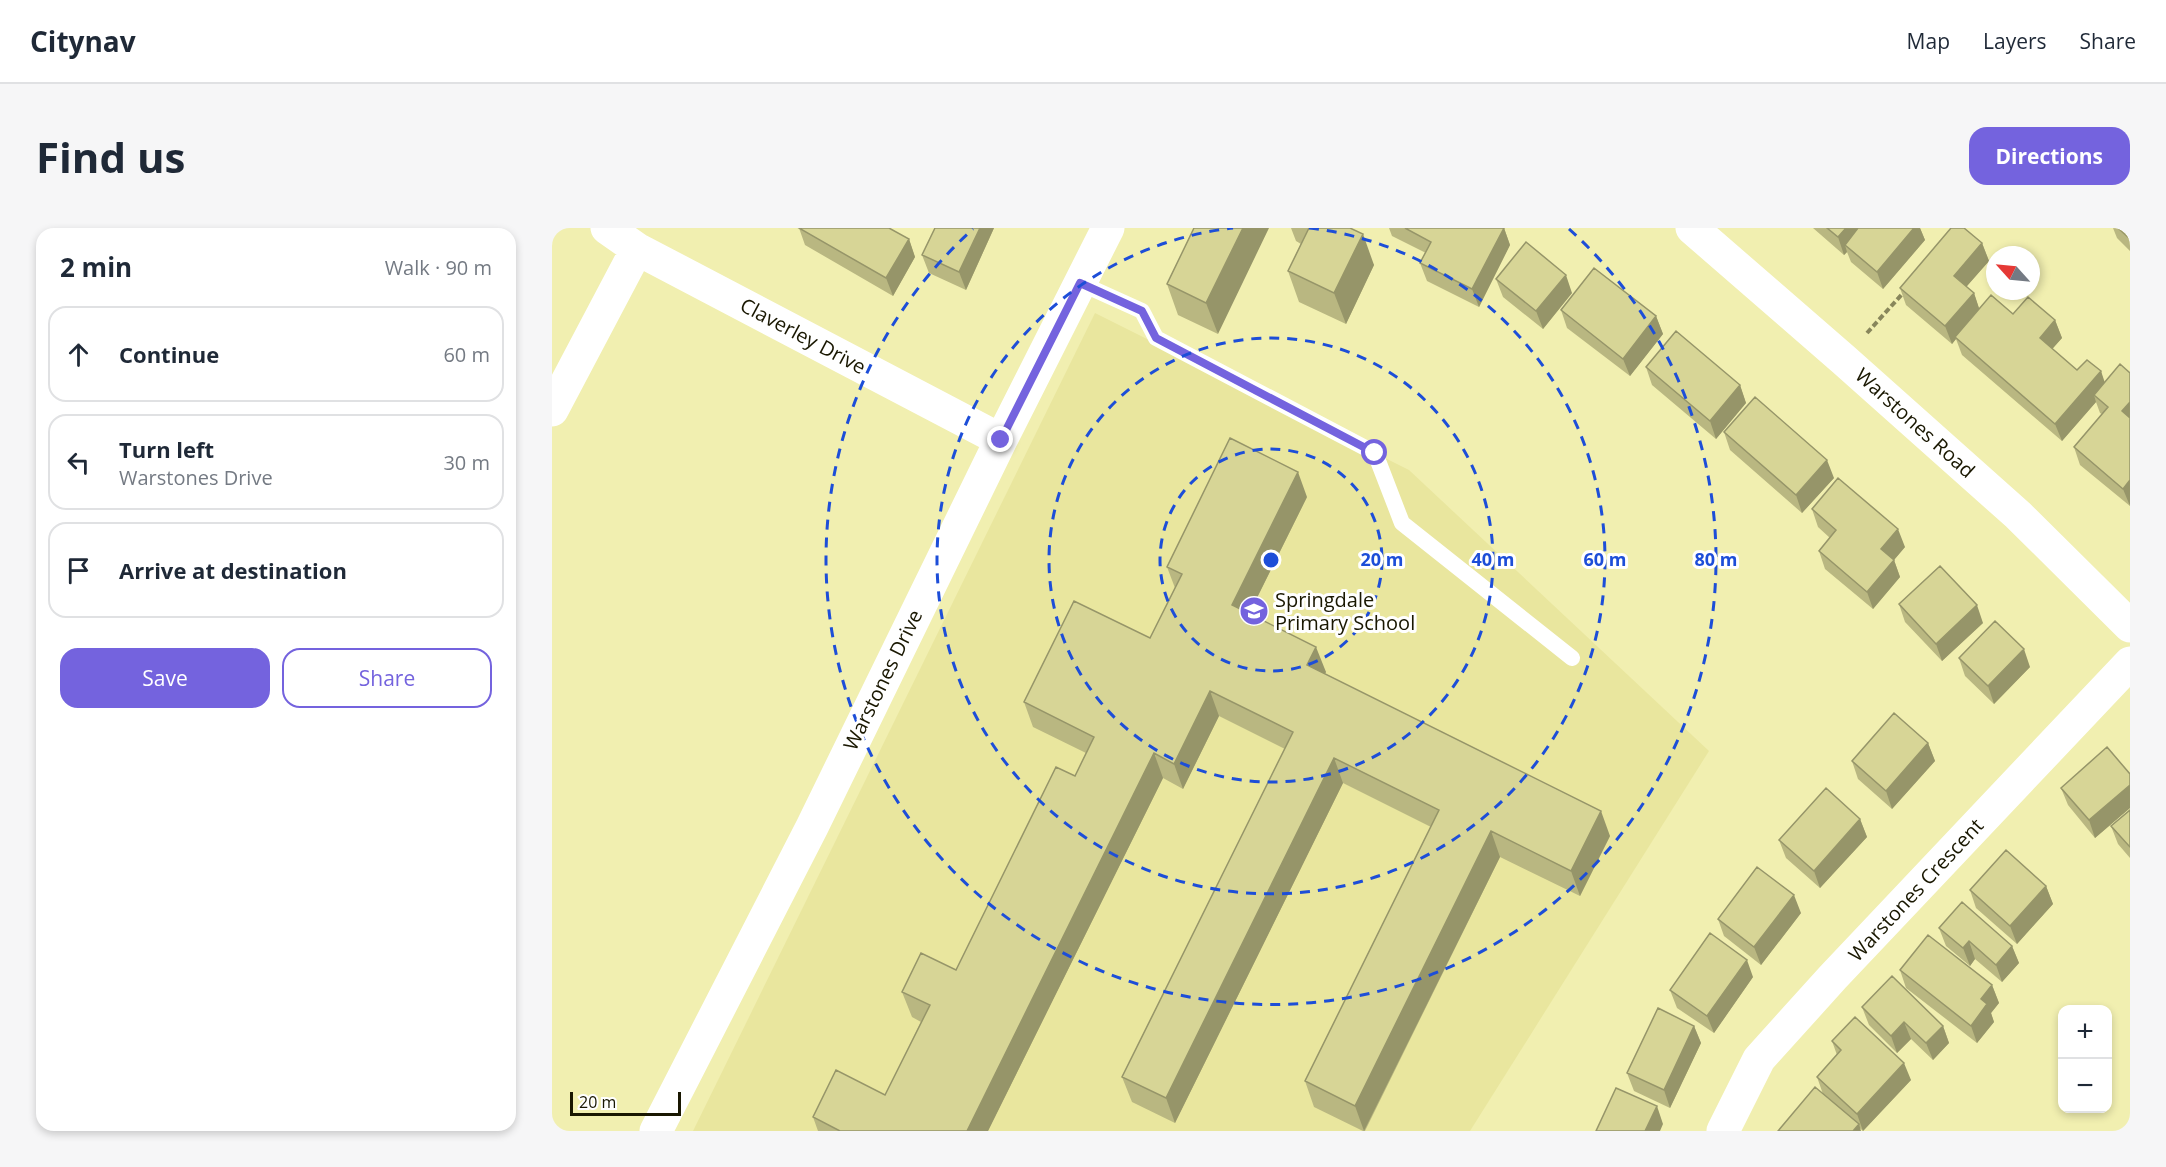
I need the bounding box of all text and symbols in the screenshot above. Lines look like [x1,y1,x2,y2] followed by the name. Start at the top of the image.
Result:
[30,22,136,60] text: Citynav
[1907,27,1950,55] text: Map
[1983,27,2047,55] text: Layers
[2080,27,2136,55] text: Share
[1969,127,2130,185] button: Directions
[36,128,185,185] text: Find us
[1986,246,2040,300] north arrow
[60,249,132,285] text: 2 min
[385,254,492,281] text: Walk · 90 m
[736,291,871,380] street label: Claverley Drive
[62,338,95,371] icon: ahead
[119,339,219,369] text: Continue
[443,341,490,368] text: 60 m
[1850,362,1981,484] street label: Warstones Road
[987,426,1013,452] route end
[119,434,214,464] text: Turn left
[1361,439,1387,465] route start
[62,446,95,479] icon: left
[443,449,490,476] text: 30 m
[119,464,273,491] text: Warstones Drive
[1361,547,1403,571] text: 20 m
[1472,547,1514,571] text: 40 m
[1584,547,1626,571] text: 60 m
[1695,547,1737,571] text: 80 m
[1261,550,1281,570] centre of rings
[62,554,95,587] icon: arrive
[119,555,347,585] text: Arrive at destination
[1275,586,1415,636] place label: Springdale Primary School
[1238,595,1270,627] school or university icon: Springdale Primary School
[837,605,928,755] street label: Warstones Drive
[60,648,270,708] button: Save
[282,648,492,708] button: Share
[1842,812,1989,967] street label: Warstones Crescent
[2058,1005,2112,1113] map controls
[2058,1005,2112,1059] button: +
[2058,1059,2112,1113] button: −
[570,1089,681,1116] scale bar
[579,1091,616,1113] text: 20 m

